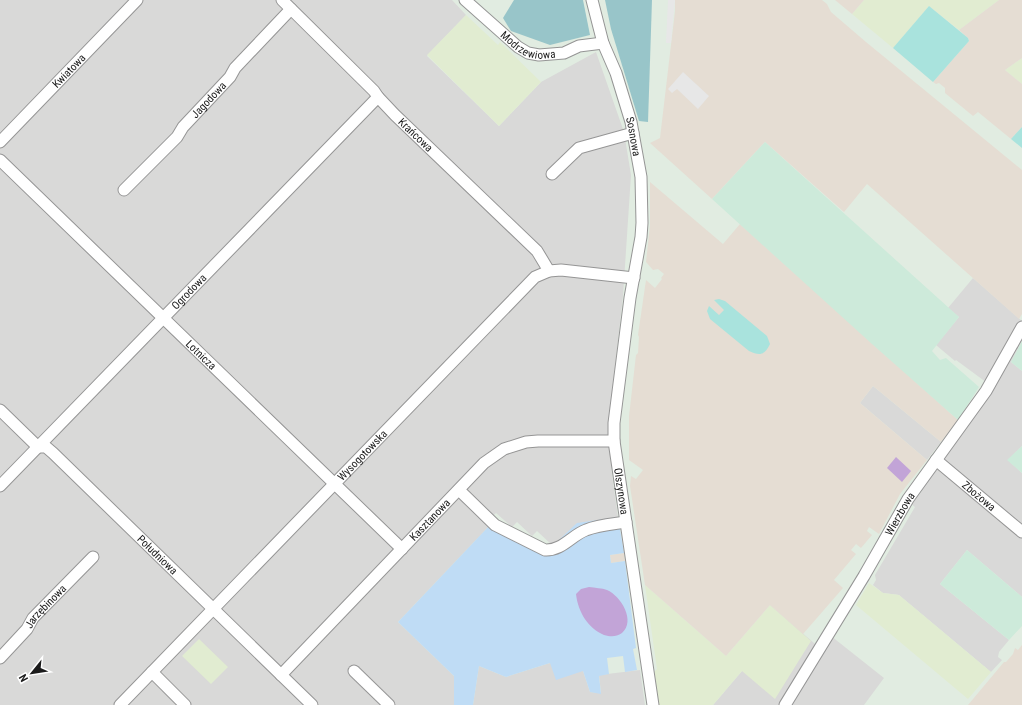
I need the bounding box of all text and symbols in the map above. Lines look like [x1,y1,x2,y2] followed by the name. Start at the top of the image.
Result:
[498,29,556,62] street label: Modrzewiowa
[50,52,88,91] street label: Kwiatowa
[189,79,229,121] street label: Jagodowa
[623,115,643,157] street label: Sosnowa
[395,116,435,155] street label: Krańcowa
[169,272,209,312] street label: Ogrodowa
[183,337,219,373] street label: Lotnicza
[335,427,390,484] street label: Wysogotowska
[611,467,631,515] street label: Olszynowa
[959,479,998,514] street label: Zbożowa
[883,490,918,538] street label: Wierzbowa
[407,496,453,544] street label: Kasztanowa
[134,533,180,577] street label: Południowa
[23,582,69,631] street label: Jarzębinowa
[12,653,52,693] north arrow
[16,671,31,684] text: N

